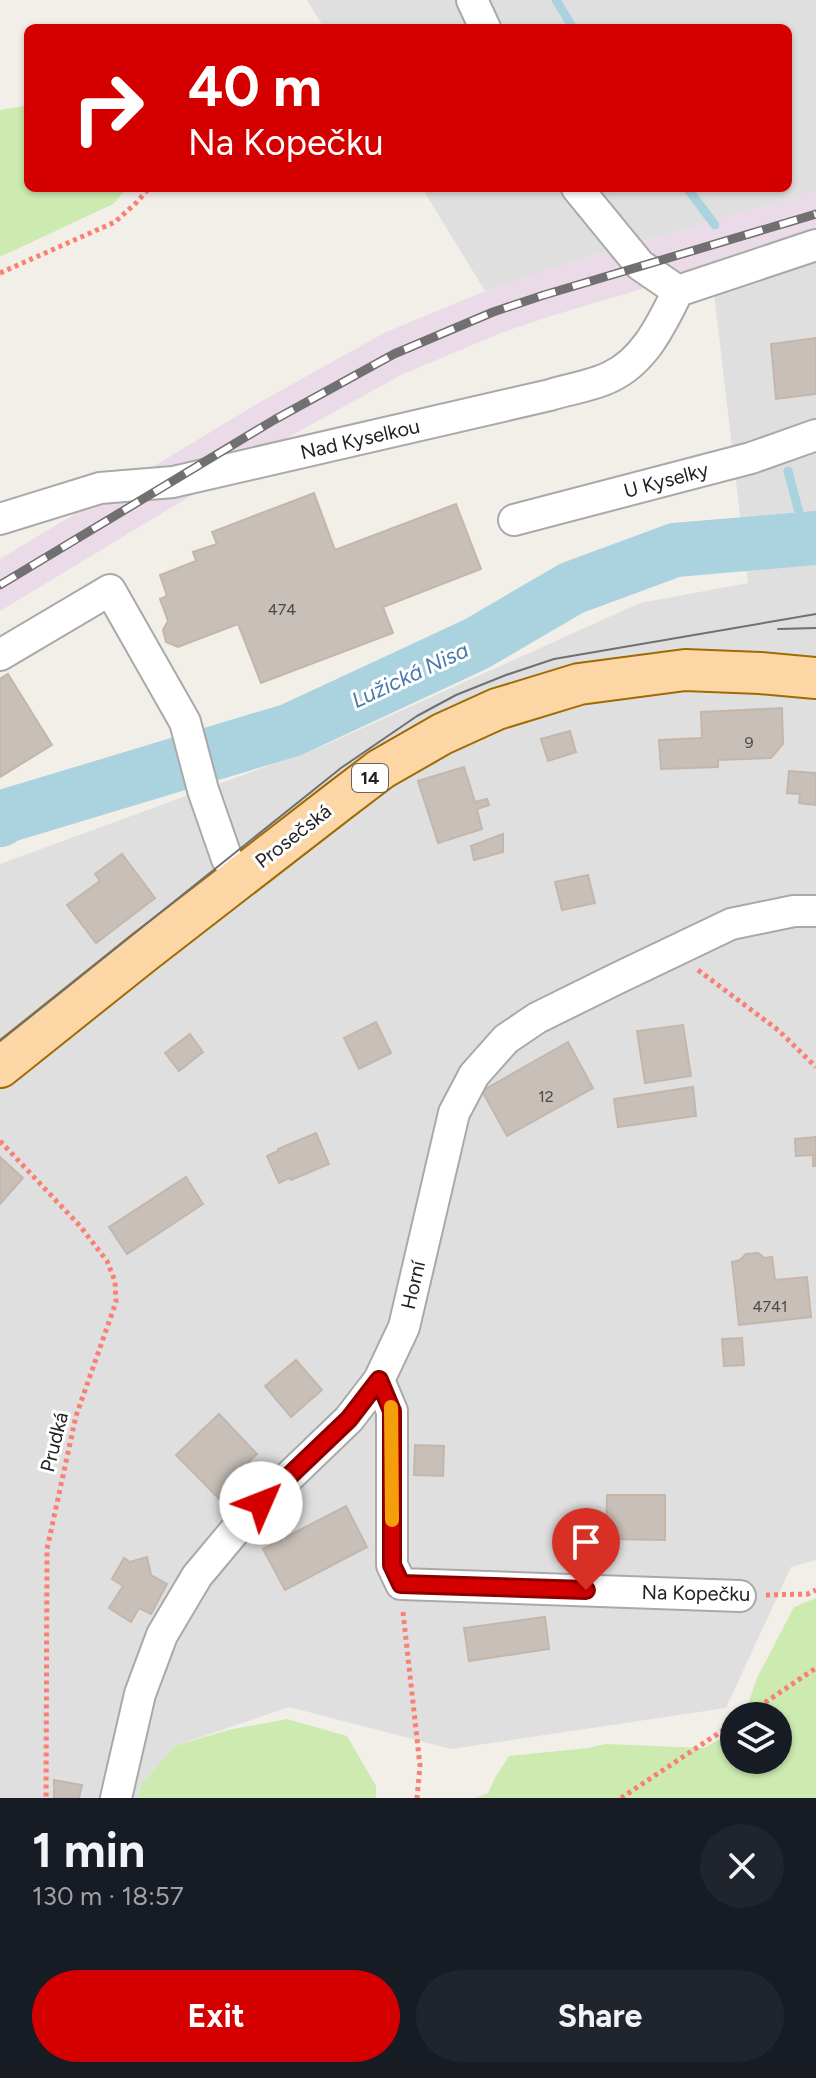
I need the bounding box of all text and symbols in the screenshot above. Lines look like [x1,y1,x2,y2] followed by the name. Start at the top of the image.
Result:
[188,53,322,120] text: 40 m
[56,56,160,160] icon: right
[188,121,384,164] text: Na Kopečku
[298,414,422,464] street label: Nad Kyselkou
[621,457,711,503] street label: U Kyselky
[268,600,296,619] house number: 474
[347,636,473,714] water label: Lužická Nisa
[744,733,754,752] house number: 9
[352,764,388,792] road number: 14
[250,799,336,873] street label: Prosečská
[538,1087,554,1106] house number: 12
[396,1257,431,1312] street label: Horní
[752,1297,788,1316] house number: 4741
[35,1410,73,1474] street label: Prudká
[219,1461,303,1545] position arrow
[552,1508,620,1590] pin
[564,1520,608,1564] icon: arrive
[641,1580,751,1606] street label: Na Kopečku
[720,1702,792,1774] map controls
[720,1702,792,1774] button: layers
[32,1821,145,1879] text: 1 min
[700,1824,784,1908] button: close
[32,1880,184,1912] text: 130 m · 18:57
[32,1970,400,2062] button: Exit
[416,1970,784,2062] button: Share

